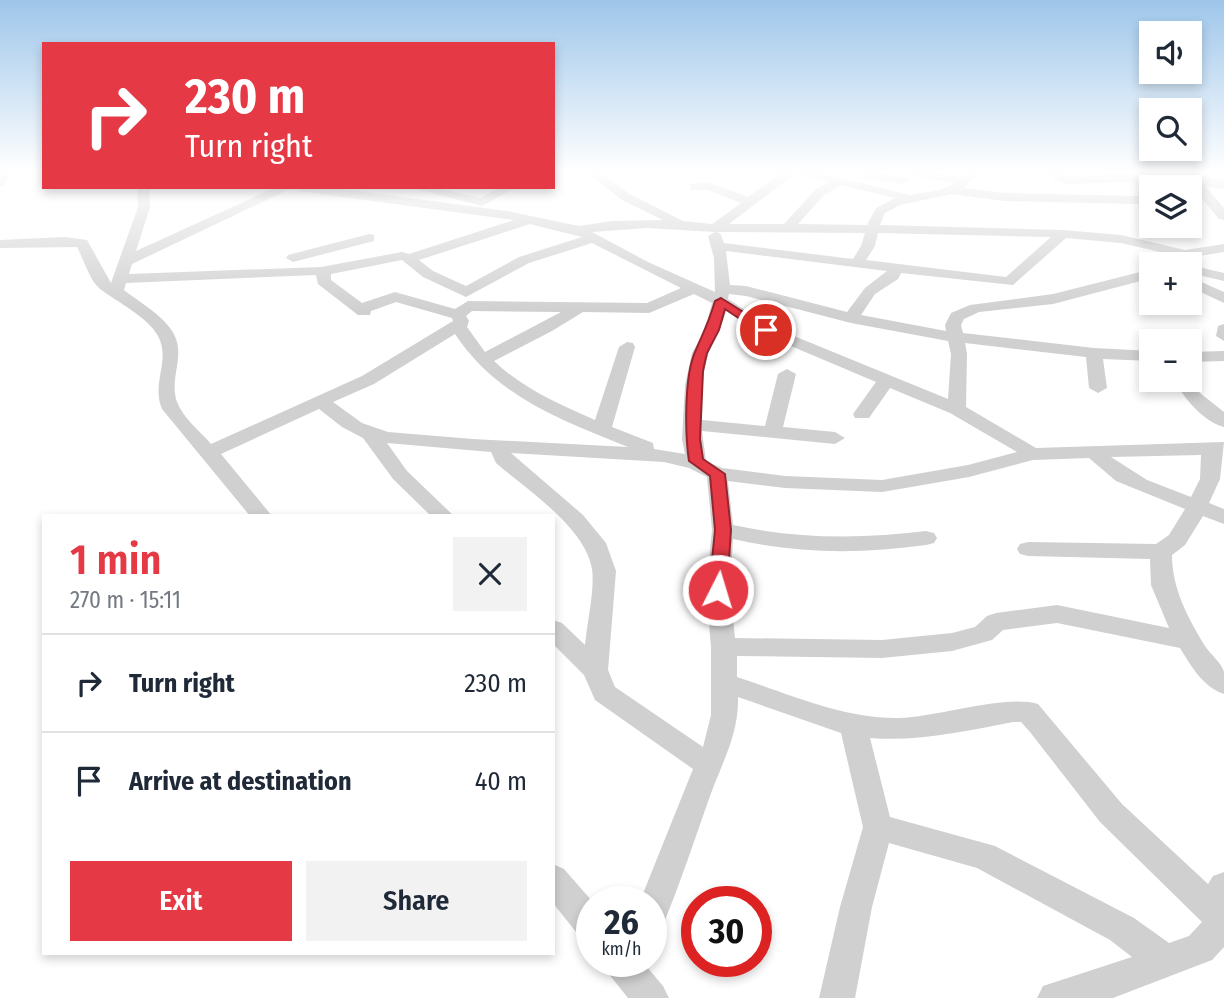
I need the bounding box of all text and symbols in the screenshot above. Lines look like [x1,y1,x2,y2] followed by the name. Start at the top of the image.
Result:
[1139,21,1202,392] map controls
[1139,21,1202,84] button: sound
[185,67,305,126] text: 230 m
[70,70,161,161] icon: right
[1139,98,1202,161] button: search
[185,127,312,165] text: Turn right
[1139,175,1202,238] button: layers
[1139,252,1202,315] button: +
[736,300,796,360] pin
[747,311,785,349] icon: arrive
[1139,329,1202,392] button: −
[70,535,161,585] text: 1 min
[453,537,527,611] button: close
[681,553,755,627] position arrow
[70,586,181,614] text: 270 m · 15:11
[70,664,108,702] icon: right
[129,668,235,699] text: Turn right
[464,668,527,699] text: 230 m
[70,762,108,800] icon: arrive
[129,766,352,797] text: Arrive at destination
[475,766,527,797] text: 40 m
[70,861,292,941] button: Exit
[306,861,527,941] button: Share
[681,886,772,977] speed limit sign: 30
[604,901,639,943] text: 26
[601,938,642,960] text: km/h

